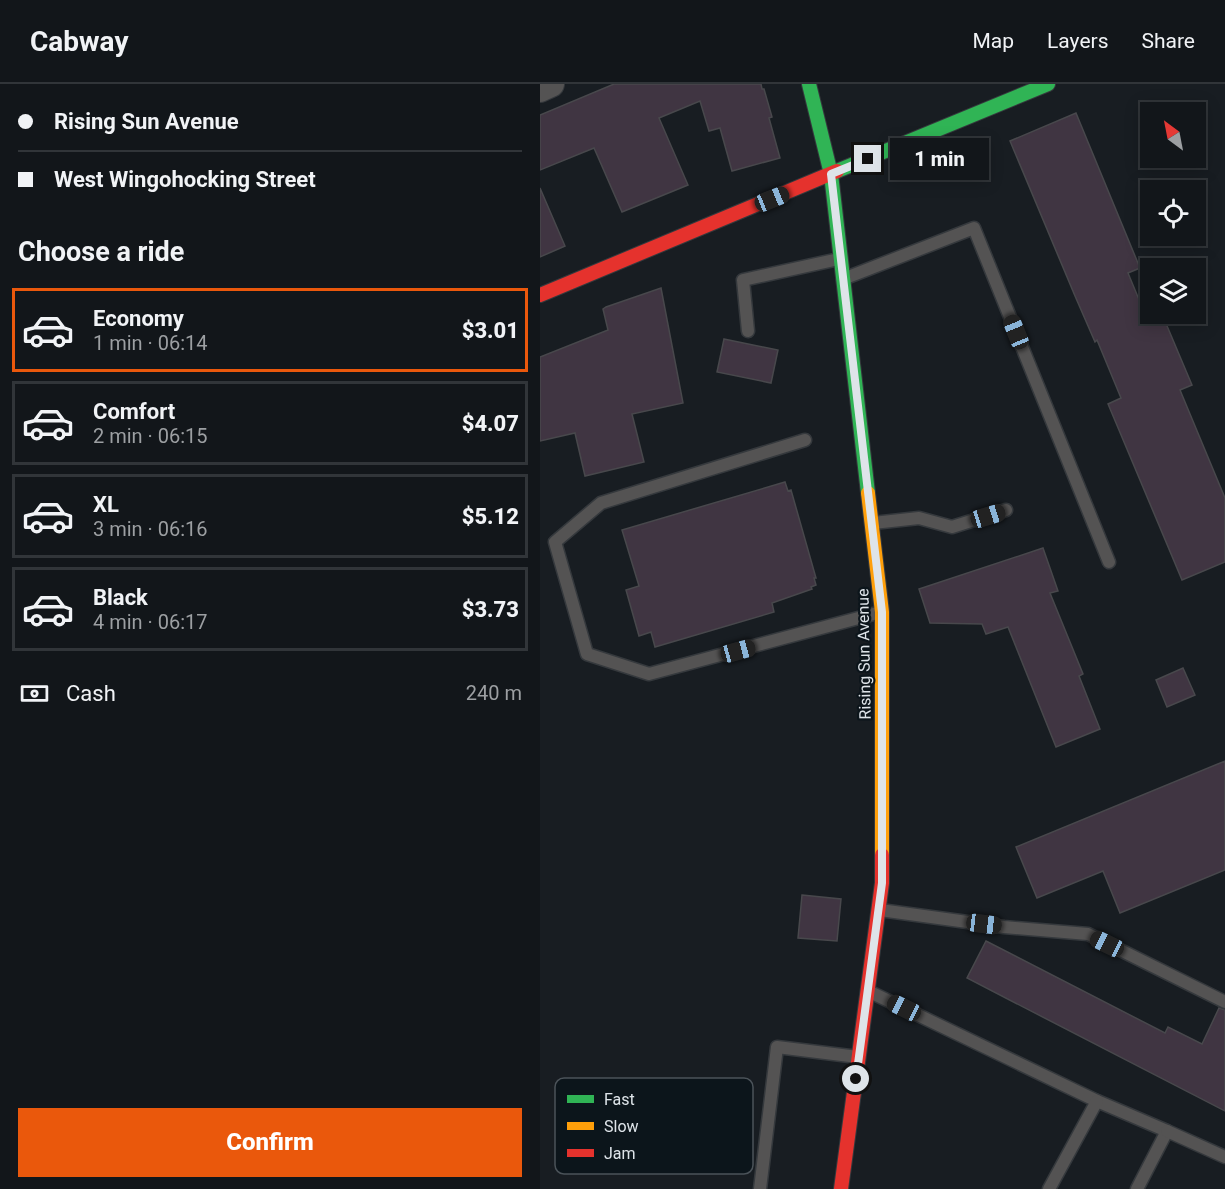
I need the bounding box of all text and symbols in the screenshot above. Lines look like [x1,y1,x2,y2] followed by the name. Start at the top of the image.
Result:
[30,25,129,58] text: Cabway
[972,29,1014,53] text: Map
[1047,29,1108,53] text: Layers
[1141,29,1195,53] text: Share
[1140,102,1206,168] north arrow
[1140,102,1206,324] map controls
[54,109,239,134] text: Rising Sun Avenue
[889,138,988,180] callout: 1 min
[854,145,881,172] route end
[914,147,965,171] text: 1 min
[54,167,316,192] text: West Wingohocking Street
[1140,180,1206,246] button: locate
[752,184,792,214] car
[18,236,184,268] text: Choose a ride
[1140,258,1206,324] button: layers
[21,303,75,357] icon: car
[93,306,184,331] text: Economy
[1001,312,1031,352] car
[462,318,519,343] text: $3.01
[93,331,208,355] text: 1 min · 06:14
[21,396,75,450] icon: car
[93,399,175,424] text: Comfort
[462,411,519,436] text: $4.07
[93,424,208,448] text: 2 min · 06:15
[21,489,75,543] icon: car
[93,492,119,517] text: XL
[968,502,1008,530] car
[462,504,519,529] text: $5.12
[93,517,208,541] text: 3 min · 06:16
[21,582,75,636] icon: car
[93,585,148,610] text: Black
[853,588,875,720] street label: Rising Sun Avenue
[462,597,519,622] text: $3.73
[93,610,208,634] text: 4 min · 06:17
[718,638,758,664] car
[18,677,51,710] icon: cash
[66,681,116,706] text: Cash
[466,681,522,705] text: 240 m
[965,913,1003,935] car
[1087,928,1127,960] car
[884,992,924,1024] car
[842,1065,869,1092] route start
[555,1078,753,1174] legend
[604,1090,635,1109] text: Fast
[18,1108,522,1177] button: Confirm
[604,1117,639,1136] text: Slow
[604,1144,636,1163] text: Jam

